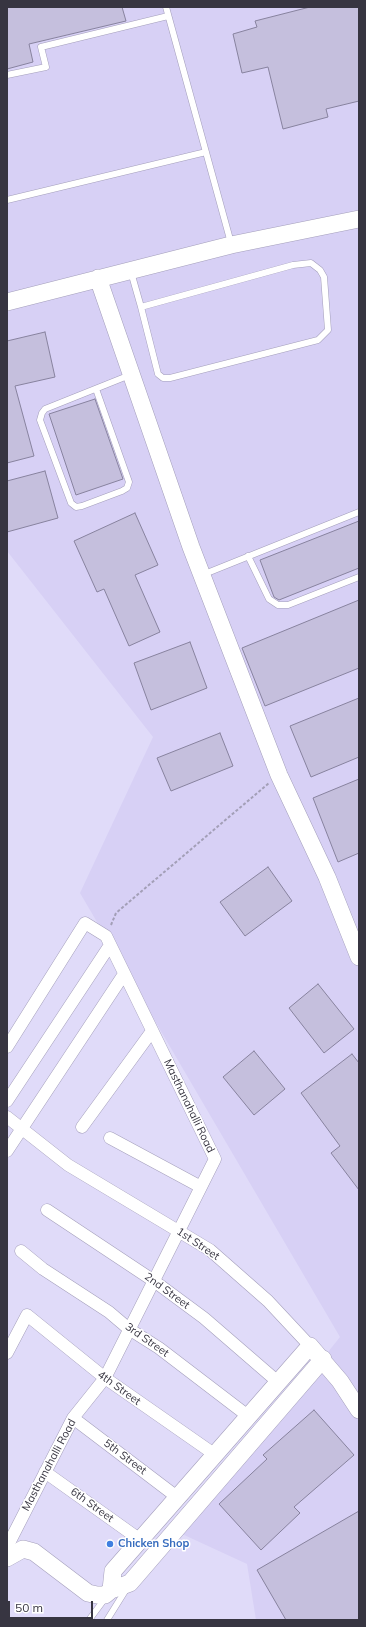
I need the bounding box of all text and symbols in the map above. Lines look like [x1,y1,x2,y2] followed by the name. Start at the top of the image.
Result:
[161,1057,217,1155] street label: Masthanahalli Road
[174,1225,222,1263] street label: 1st Street
[142,1270,192,1312] street label: 2nd Street
[123,1320,171,1360] street label: 3rd Street
[95,1368,143,1408] street label: 4th Street
[19,1417,79,1513] street label: Masthanahalli Road
[101,1437,149,1477] street label: 5th Street
[68,1485,116,1525] street label: 6th Street
[118,1537,189,1551] place label: Chicken Shop
[105,1539,115,1549] marker: Chicken Shop
[10,1593,95,1619] scale bar
[15,1600,43,1615] text: 50 m

